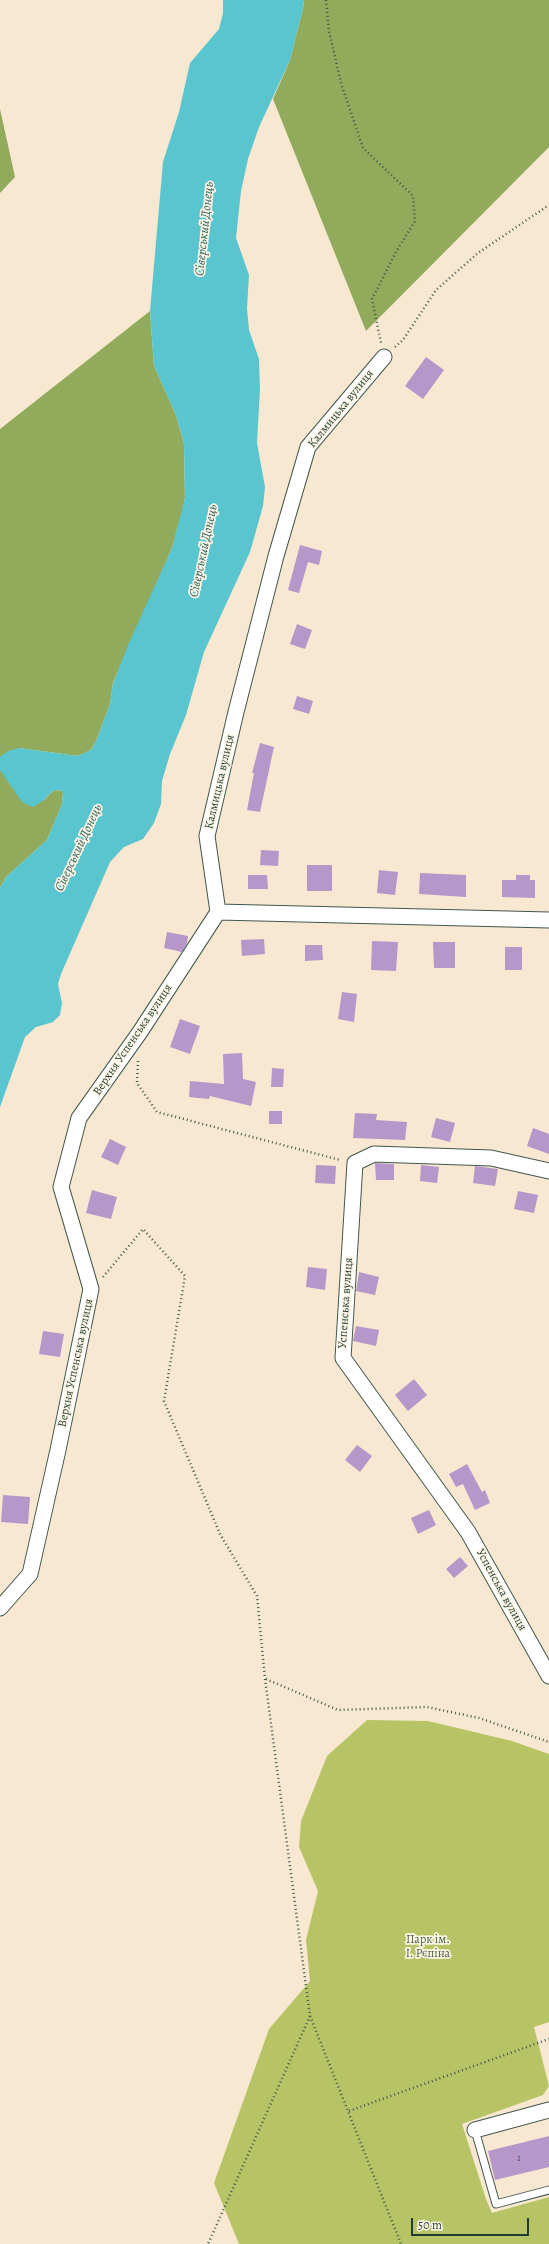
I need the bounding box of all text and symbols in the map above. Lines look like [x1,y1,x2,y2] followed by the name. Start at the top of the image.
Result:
[192,181,218,277] water label: Сіверський Донець
[305,367,377,451] street label: Калмицька вулиця
[187,503,221,599] water label: Сіверський Донець
[202,733,238,831] street label: Калмицька вулиця
[52,802,106,894] water label: Сіверський Донець
[90,982,176,1098] street label: Верхня Успенська вулиця
[336,1257,356,1349] street label: Успенська вулиця
[55,1297,97,1429] street label: Верхня Успенська вулиця
[473,1547,529,1633] street label: Успенська вулиця
[406,1933,450,1961] park label: Парк ім. І. Рєпіна
[517,2153,521,2165] house number: 1
[413,2210,531,2236] scale bar
[418,2217,442,2233] text: 50 m

